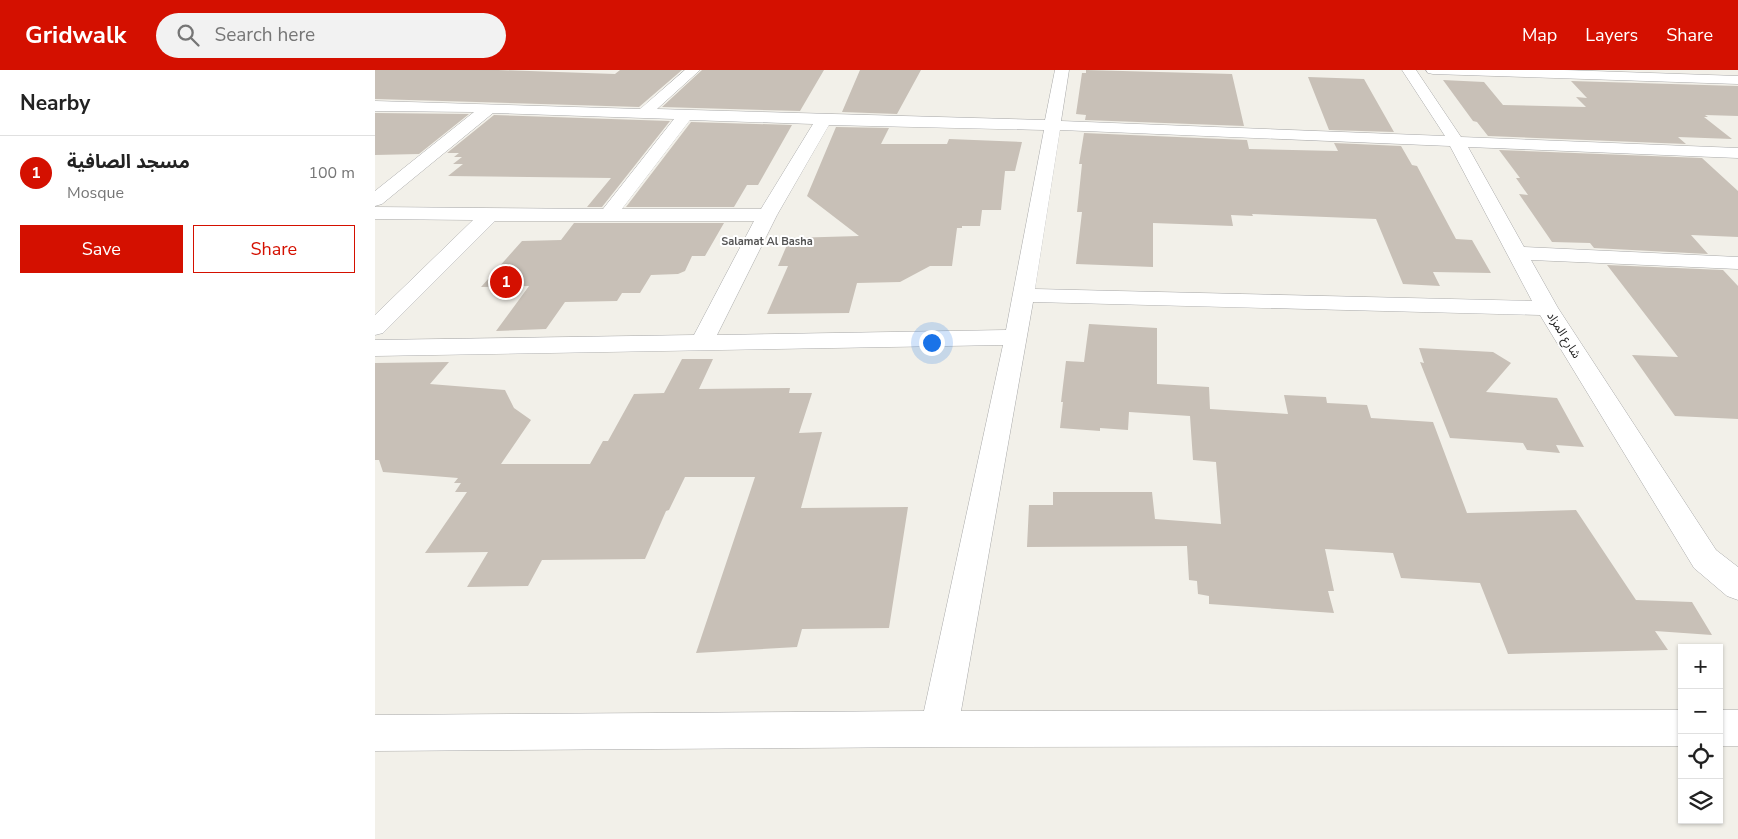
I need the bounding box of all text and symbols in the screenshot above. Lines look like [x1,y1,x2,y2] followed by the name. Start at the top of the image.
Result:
[156,13,506,58] search box
[25,19,126,51] text: Gridwalk
[174,21,202,49] icon: search
[214,22,315,48] text: Search here
[1522,23,1557,47] text: Map
[1585,23,1638,47] text: Layers
[1666,23,1713,47] text: Share
[20,89,90,117] text: Nearby
[67,149,190,175] text: مسجد الصافية
[31,162,41,184] text: 1
[308,162,355,184] text: 100 m
[67,182,124,204] text: Mosque
[20,225,183,273] button: Save
[193,225,355,273] button: Share
[721,234,813,249] district label: Salamat Al Basha
[490,263,522,301] pin: 1
[1542,309,1585,362] street label: شارع المزاد
[919,330,945,356] your location
[1678,644,1723,824] map controls
[1678,644,1723,689] button: +
[1678,689,1723,734] button: −
[1678,734,1723,779] button: locate
[1678,779,1723,824] button: layers

